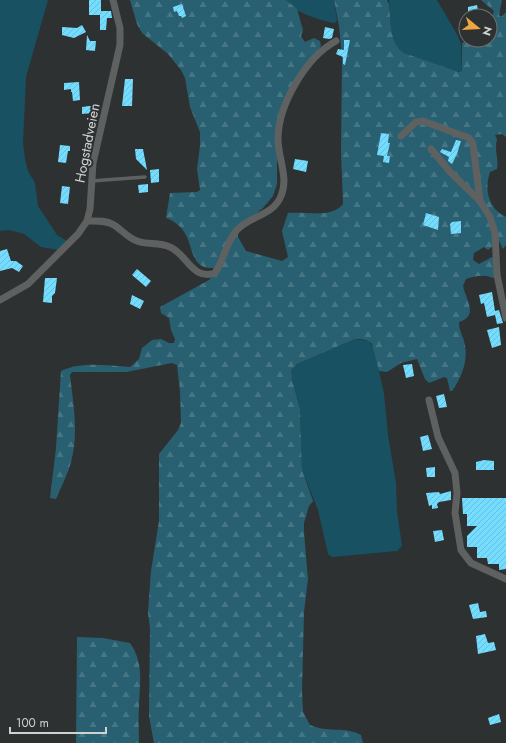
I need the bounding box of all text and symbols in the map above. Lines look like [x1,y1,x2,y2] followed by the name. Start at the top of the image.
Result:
[458,8,498,48] north arrow
[479,24,496,38] text: N
[69,101,105,185] street label: Hogstadveien
[10,709,106,735] scale bar
[16,714,49,732] text: 100 m

